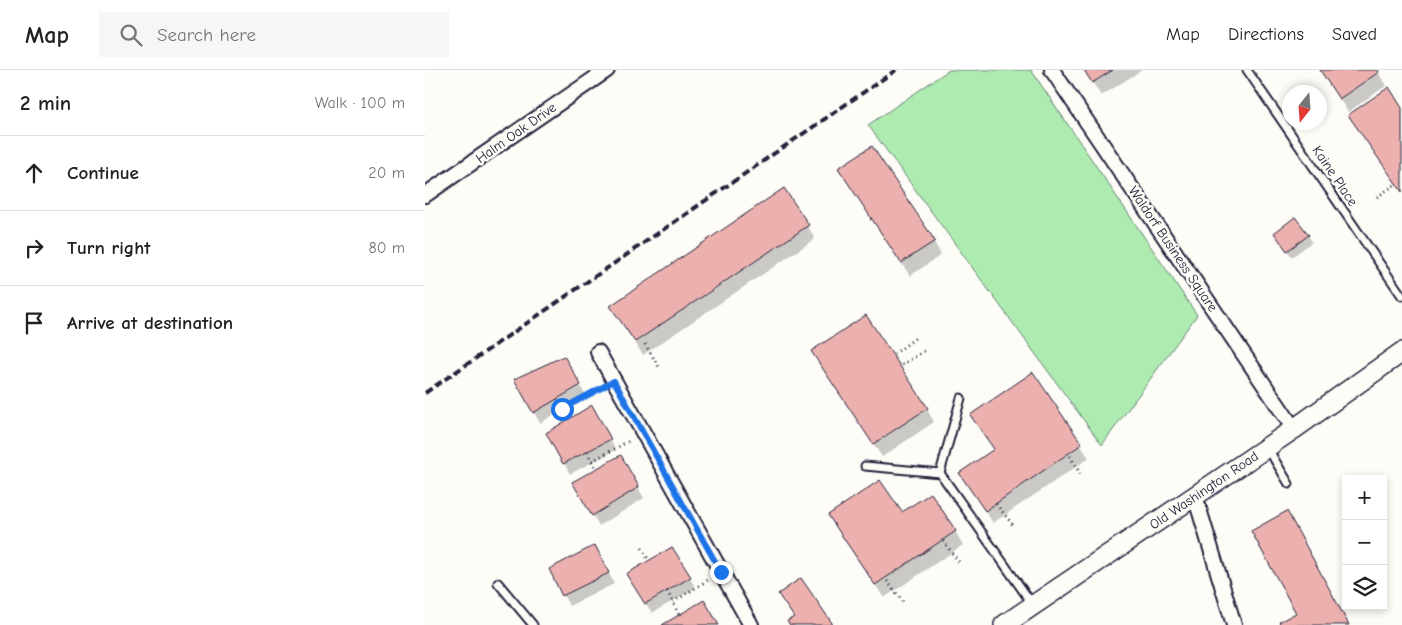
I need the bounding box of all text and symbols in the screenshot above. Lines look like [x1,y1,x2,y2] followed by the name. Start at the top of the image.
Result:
[99,12,449,57] search box
[25,21,69,49] text: Map
[117,21,145,49] icon: search
[157,24,256,46] text: Search here
[1166,24,1200,45] text: Map
[1228,24,1304,45] text: Directions
[1332,24,1377,45] text: Saved
[1282,85,1327,130] north arrow
[20,91,71,115] text: 2 min
[315,94,405,112] text: Walk · 100 m
[472,99,560,167] street label: Halm Oak Drive
[1308,142,1362,210] street label: Kaine Place
[20,159,48,187] icon: ahead
[67,162,139,184] text: Continue
[368,164,405,182] text: 20 m
[1125,183,1221,315] street label: Waldorf Business Square
[20,234,48,262] icon: right
[67,237,151,259] text: Turn right
[368,239,405,257] text: 80 m
[20,309,48,337] icon: arrive
[67,312,233,334] text: Arrive at destination
[551,398,574,421] route start
[1146,447,1261,533] street label: Old Washington Road
[1342,475,1387,610] map controls
[1342,475,1387,520] button: +
[1342,520,1387,565] button: −
[710,561,733,584] route end
[1342,565,1387,610] button: layers

